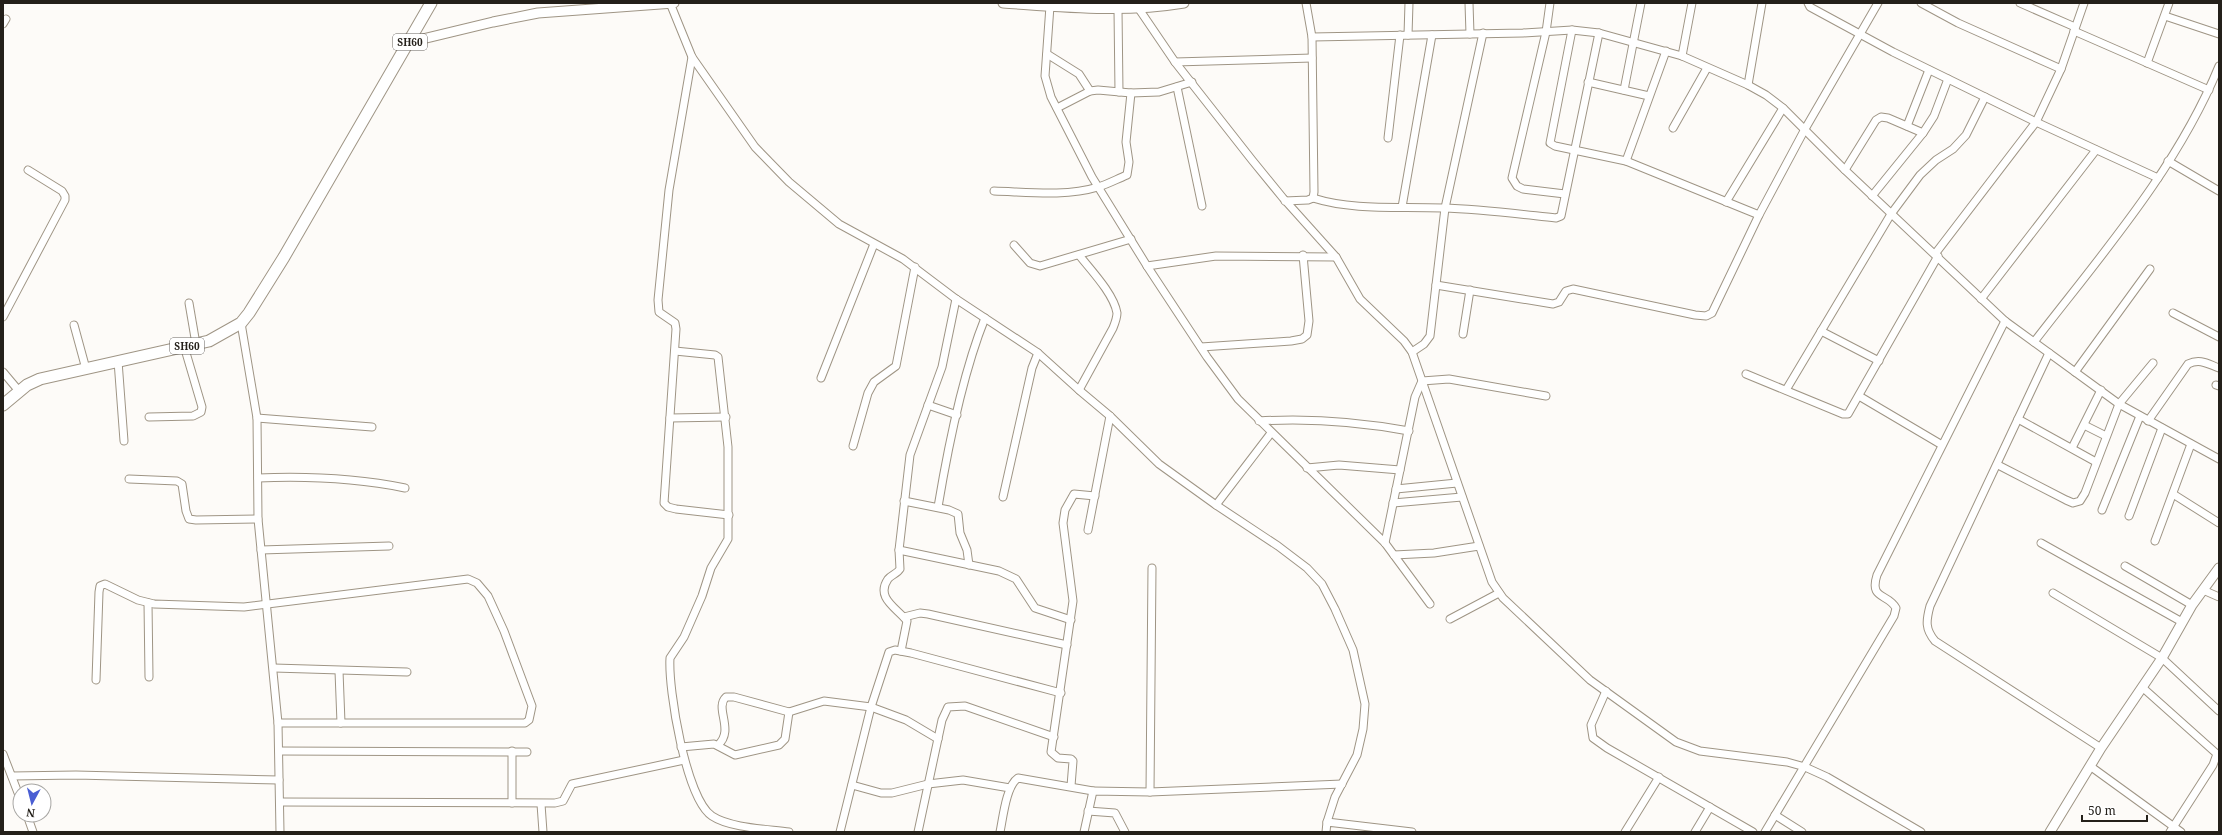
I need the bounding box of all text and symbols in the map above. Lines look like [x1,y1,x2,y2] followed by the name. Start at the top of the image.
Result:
[393,34,427,50] road number: SH60
[170,338,204,354] road number: SH60
[12,783,52,823] north arrow
[2082,797,2147,823] scale bar
[2088,802,2116,819] text: 50 m
[25,805,36,821] text: N

